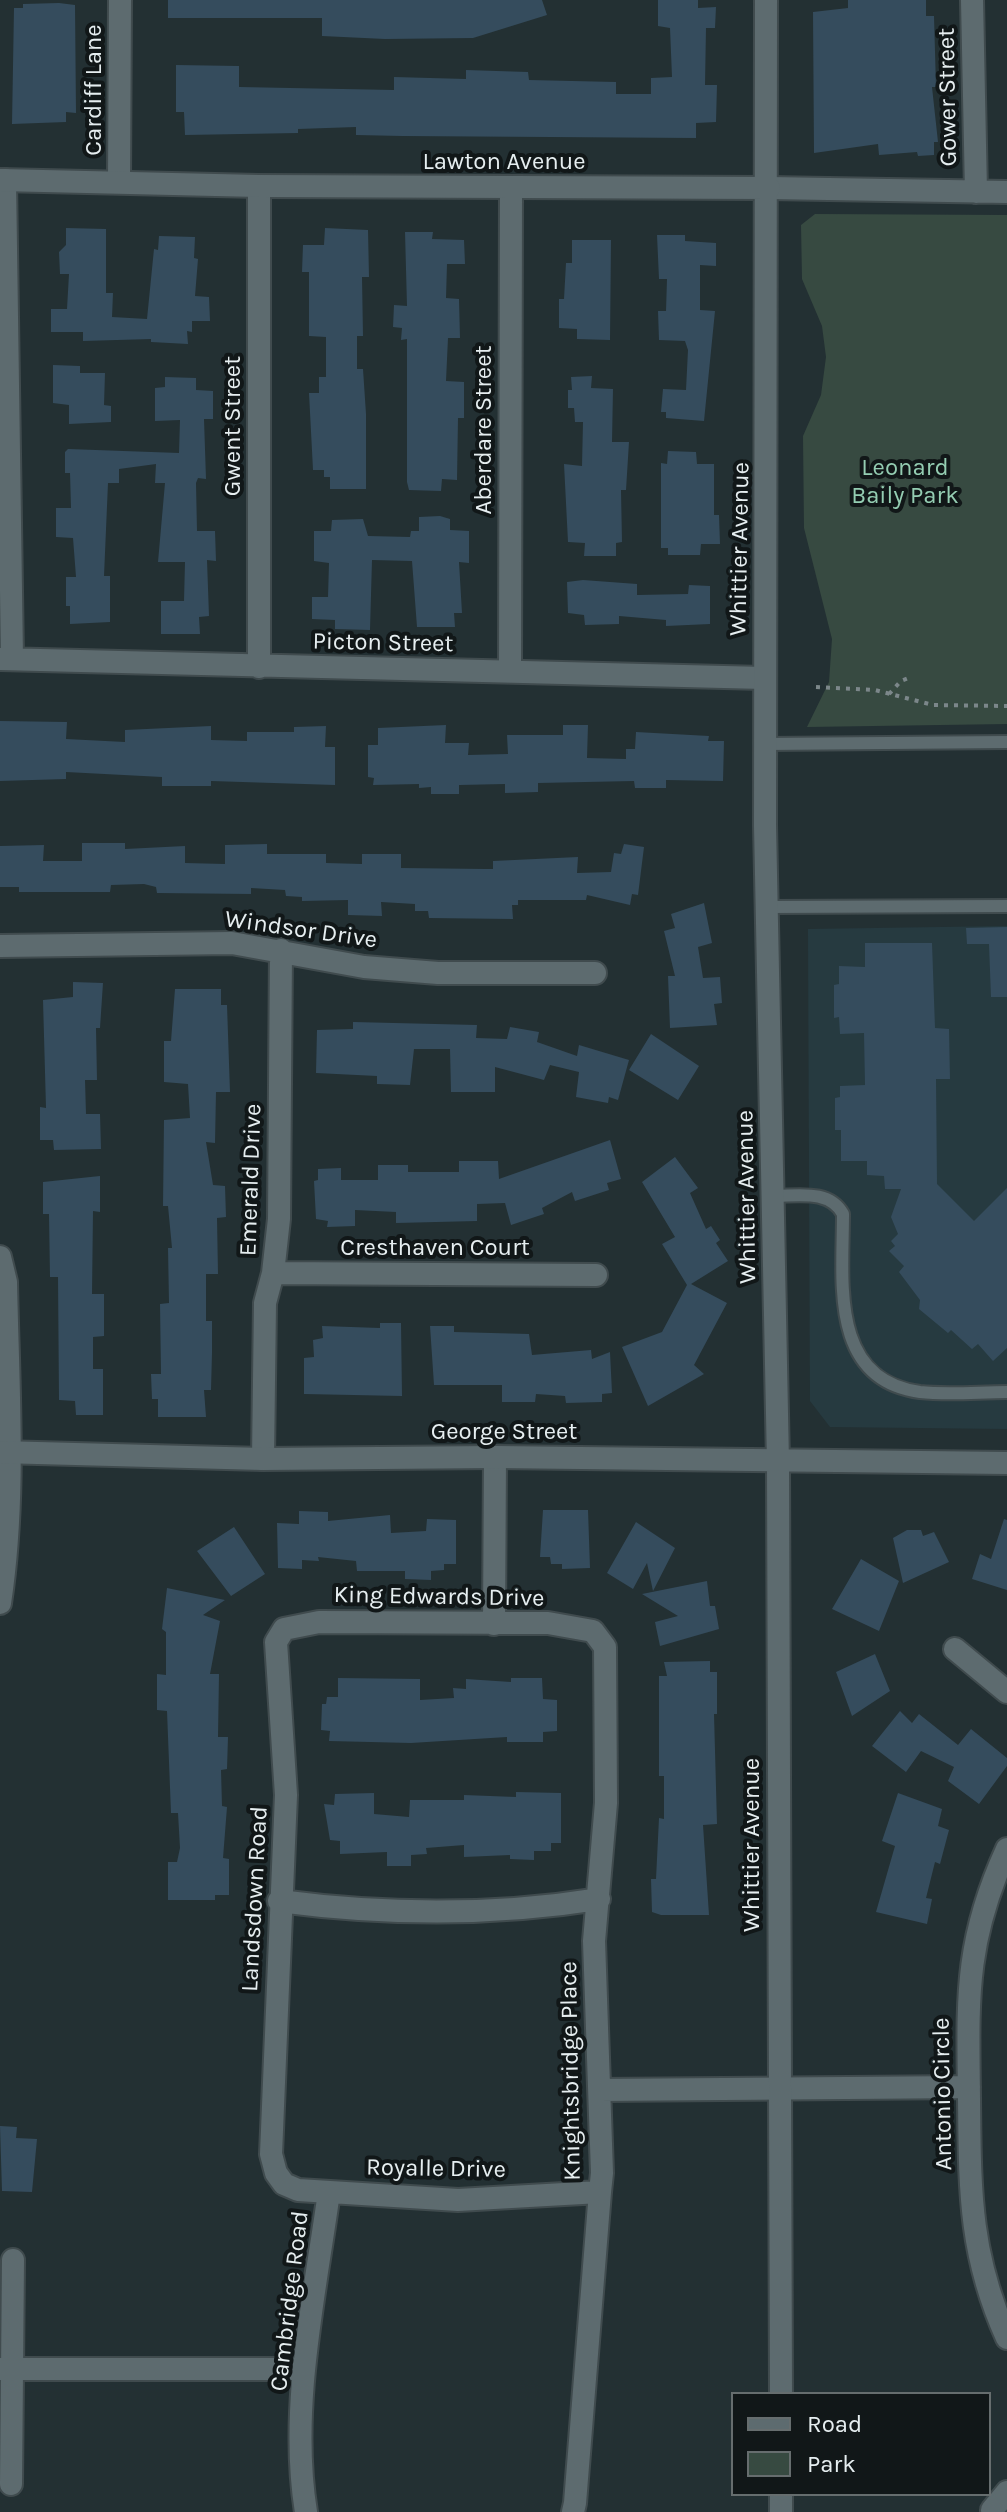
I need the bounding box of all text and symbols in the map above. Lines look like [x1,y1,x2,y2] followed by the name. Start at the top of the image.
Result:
[80,24,108,156] street label: Cardiff Lane
[932,27,964,167] street label: Gower Street
[422,148,586,176] street label: Lawton Avenue
[470,345,498,515] street label: Aberdare Street
[219,356,247,496] street label: Gwent Street
[851,454,959,510] park label: Leonard Baily Park
[724,462,756,636] street label: Whittier Avenue
[312,627,454,659] street label: Picton Street
[223,905,379,955] street label: Windsor Drive
[234,1103,268,1257] street label: Emerald Drive
[731,1110,763,1284] street label: Whittier Avenue
[340,1234,530,1262] street label: Cresthaven Court
[431,1418,577,1446] street label: George Street
[333,1581,545,1613] street label: King Edwards Drive
[738,1758,766,1932] street label: Whittier Avenue
[236,1805,274,1993] street label: Landsdown Road
[555,1961,587,2181] street label: Knightsbridge Place
[927,2017,959,2171] street label: Antonio Circle
[366,2153,506,2185] street label: Royalle Drive
[265,2209,315,2393] street label: Cambridge Road
[731,2392,991,2496] legend
[807,2410,862,2438] text: Road
[807,2450,856,2478] text: Park

